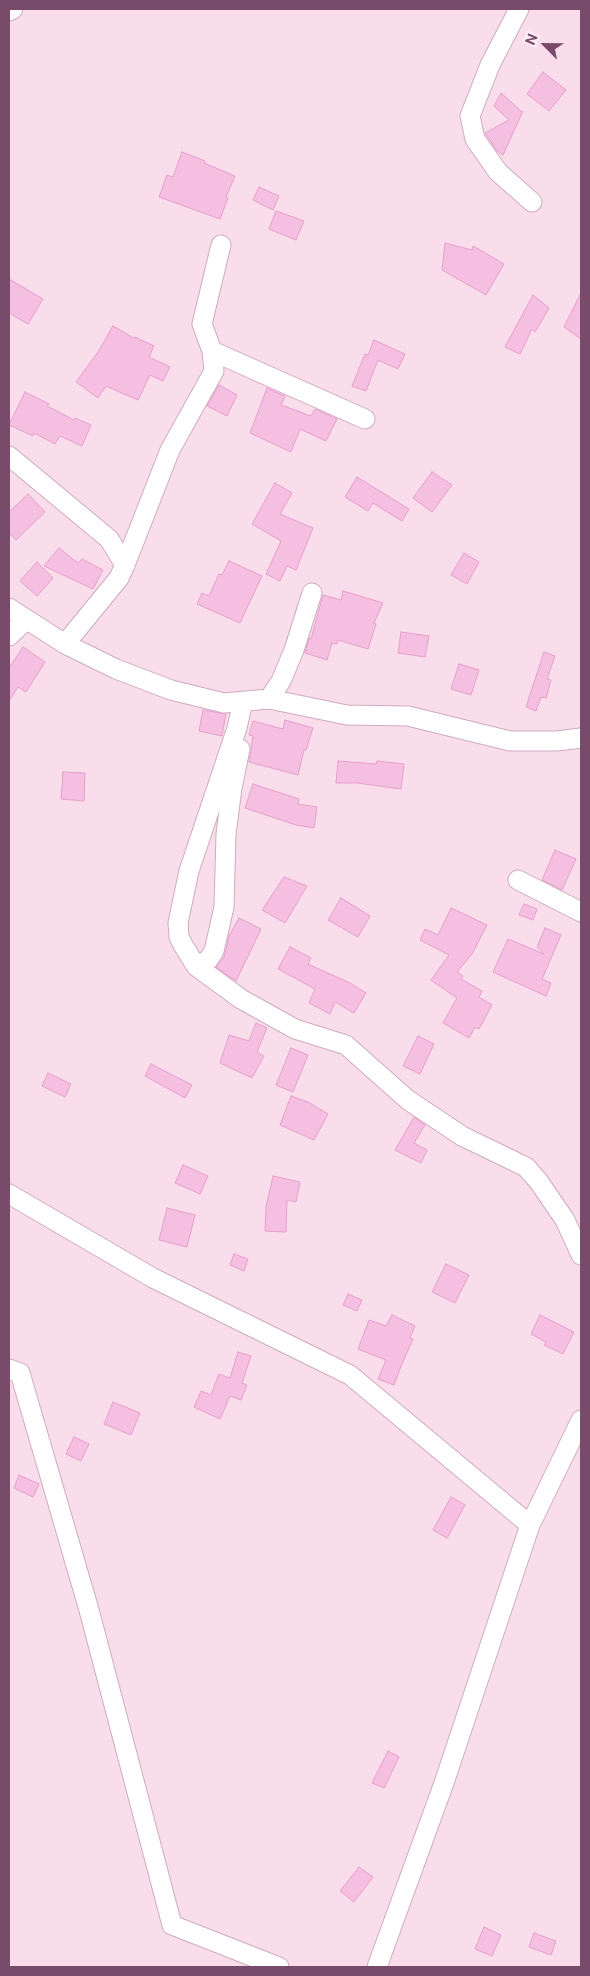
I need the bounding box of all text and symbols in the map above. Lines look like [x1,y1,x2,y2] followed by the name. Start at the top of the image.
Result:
[520,20,570,70] north arrow
[522,31,541,47] text: N

